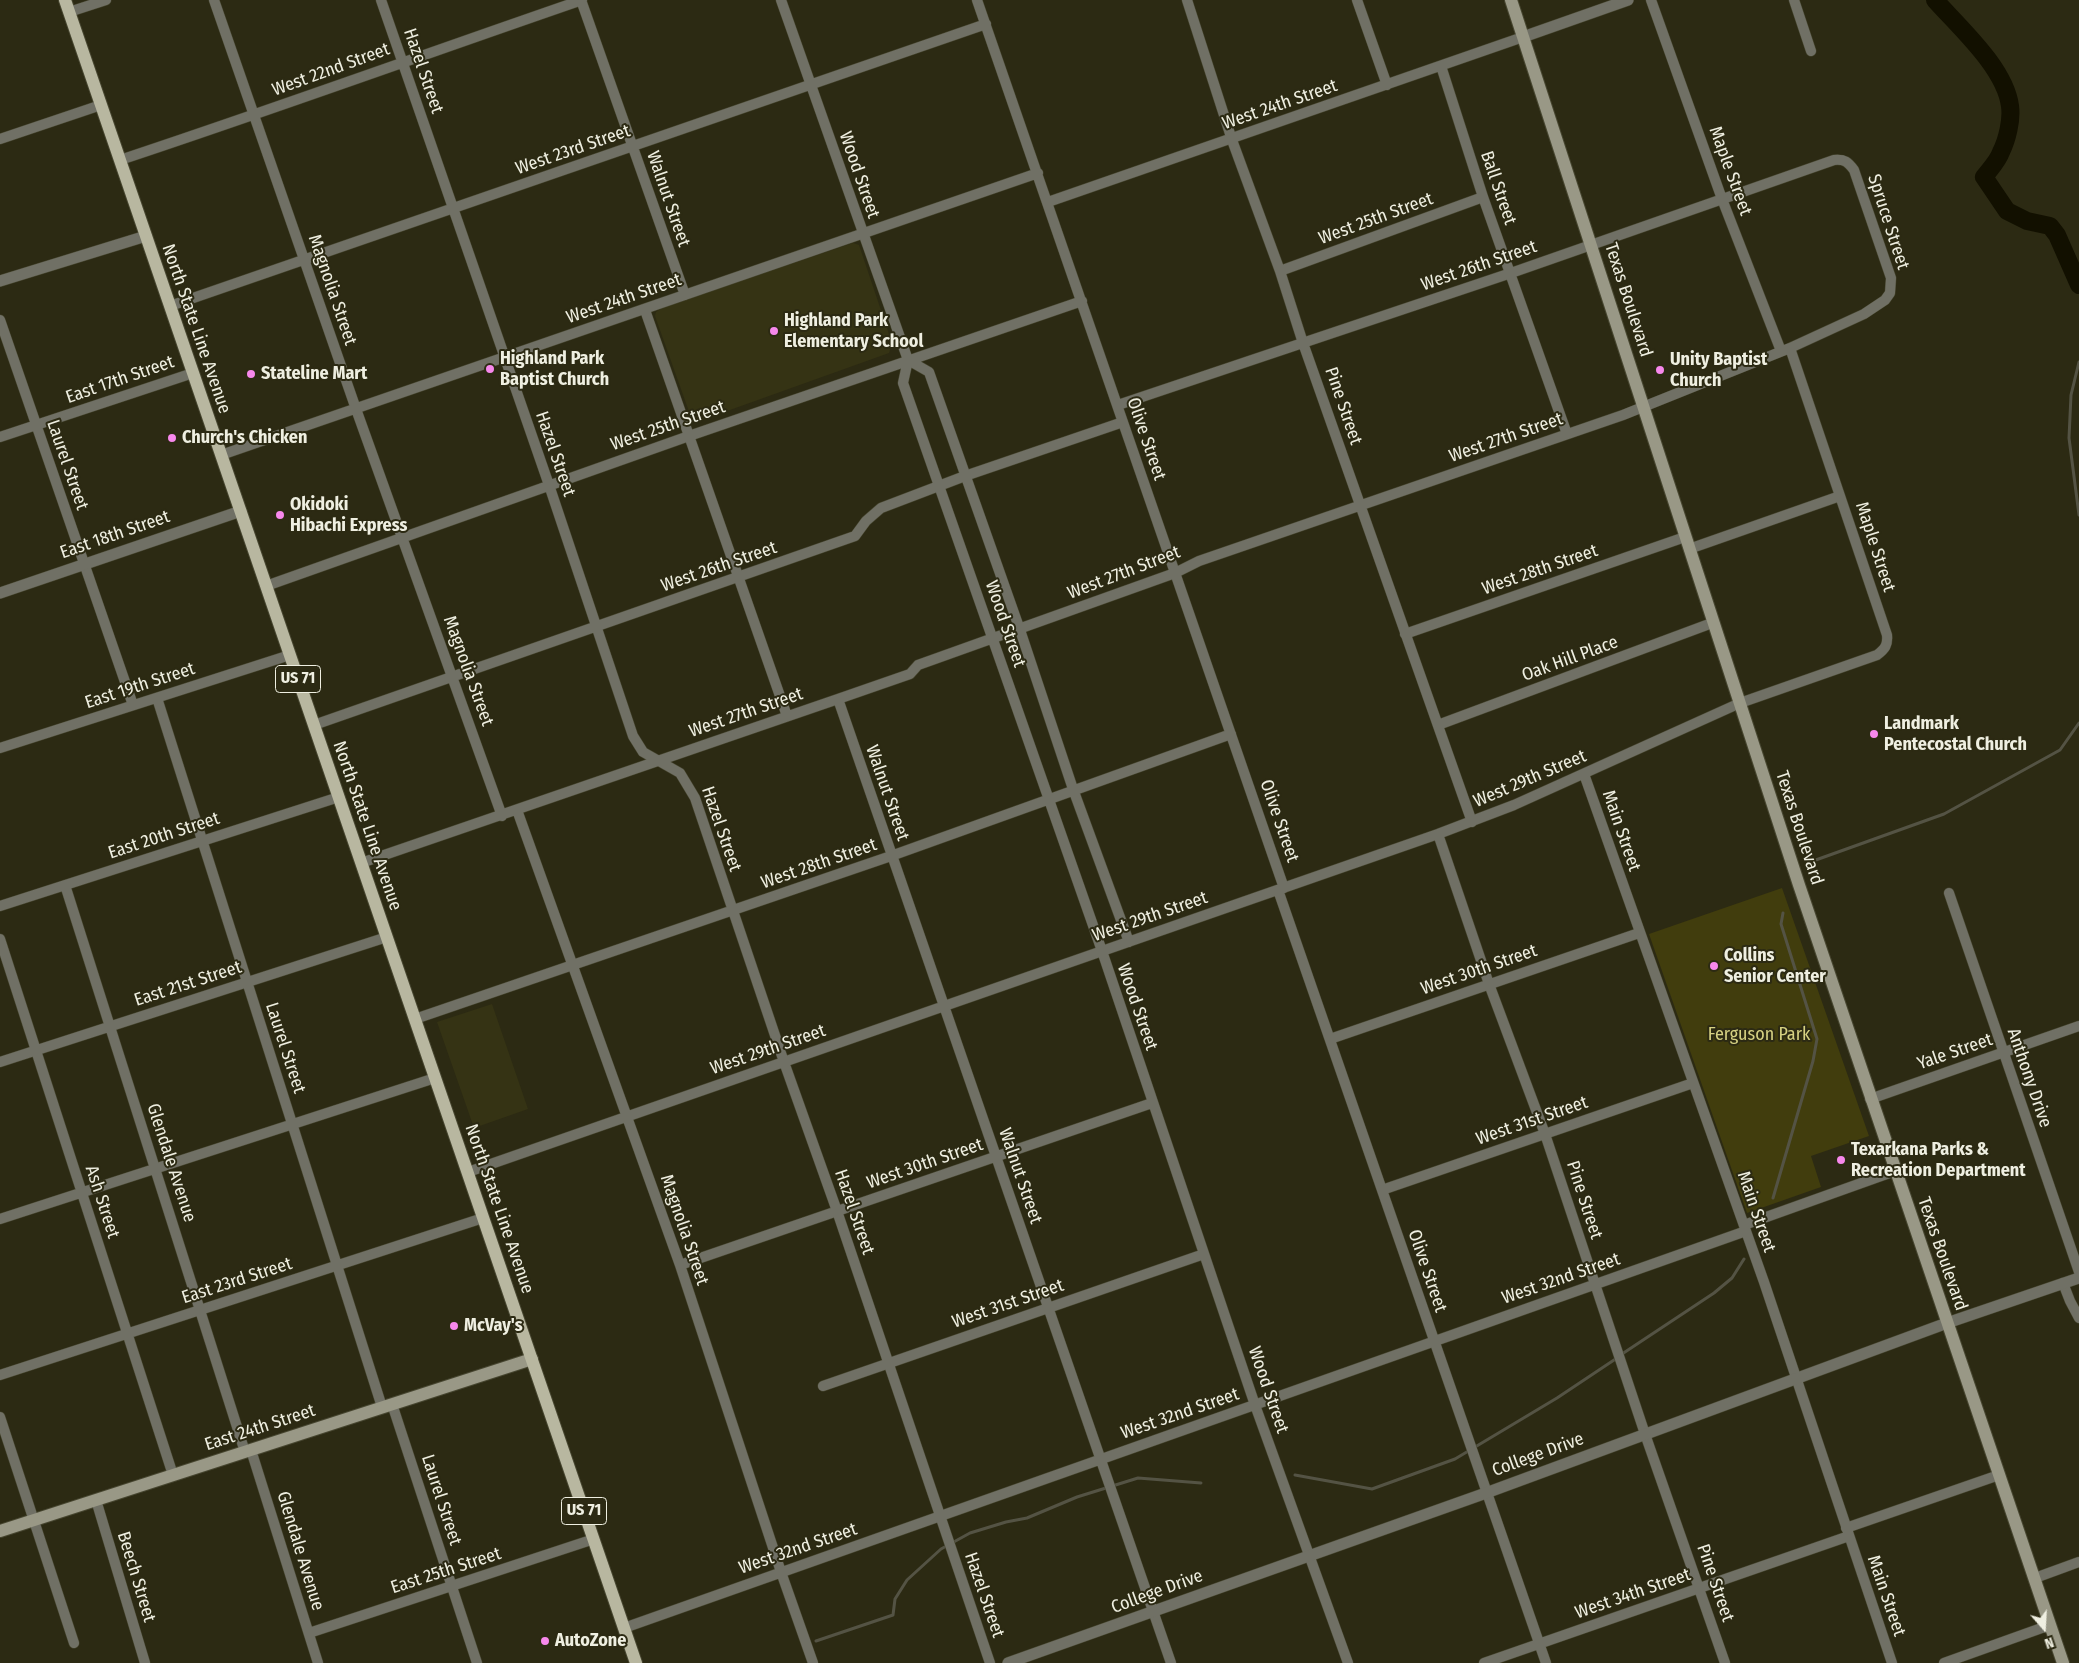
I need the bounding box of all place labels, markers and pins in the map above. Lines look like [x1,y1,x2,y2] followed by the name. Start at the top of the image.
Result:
[784,310,923,352] place label: Highland Park Elementary School
[768,325,780,337] marker: Highland Park Elementary School
[500,348,609,390] place label: Highland Park Baptist Church
[1670,349,1767,392] place label: Unity Baptist Church
[261,363,367,385] place label: Stateline Mart
[484,363,496,375] marker: Highland Park Baptist Church
[1654,364,1666,376] marker: Unity Baptist Church
[245,368,257,380] marker: Stateline Mart
[182,427,307,449] place label: Church's Chicken
[166,432,178,444] marker: Church's Chicken
[290,494,407,536] place label: Okidoki Hibachi Express
[274,509,286,521] marker: Okidoki Hibachi Express
[1884,713,2027,756] place label: Landmark Pentecostal Church
[1868,728,1880,740] marker: Landmark Pentecostal Church
[1724,945,1826,988] place label: Collins Senior Center
[1708,960,1720,972] marker: Collins Senior Center
[1851,1139,2026,1182] place label: Texarkana Parks & Recreation Department
[1835,1154,1847,1166] marker: Texarkana Parks & Recreation Department
[464,1315,523,1337] place label: McVay's
[448,1320,460,1332] marker: McVay's
[555,1630,626,1652] place label: AutoZone
[539,1635,551,1647] marker: AutoZone

